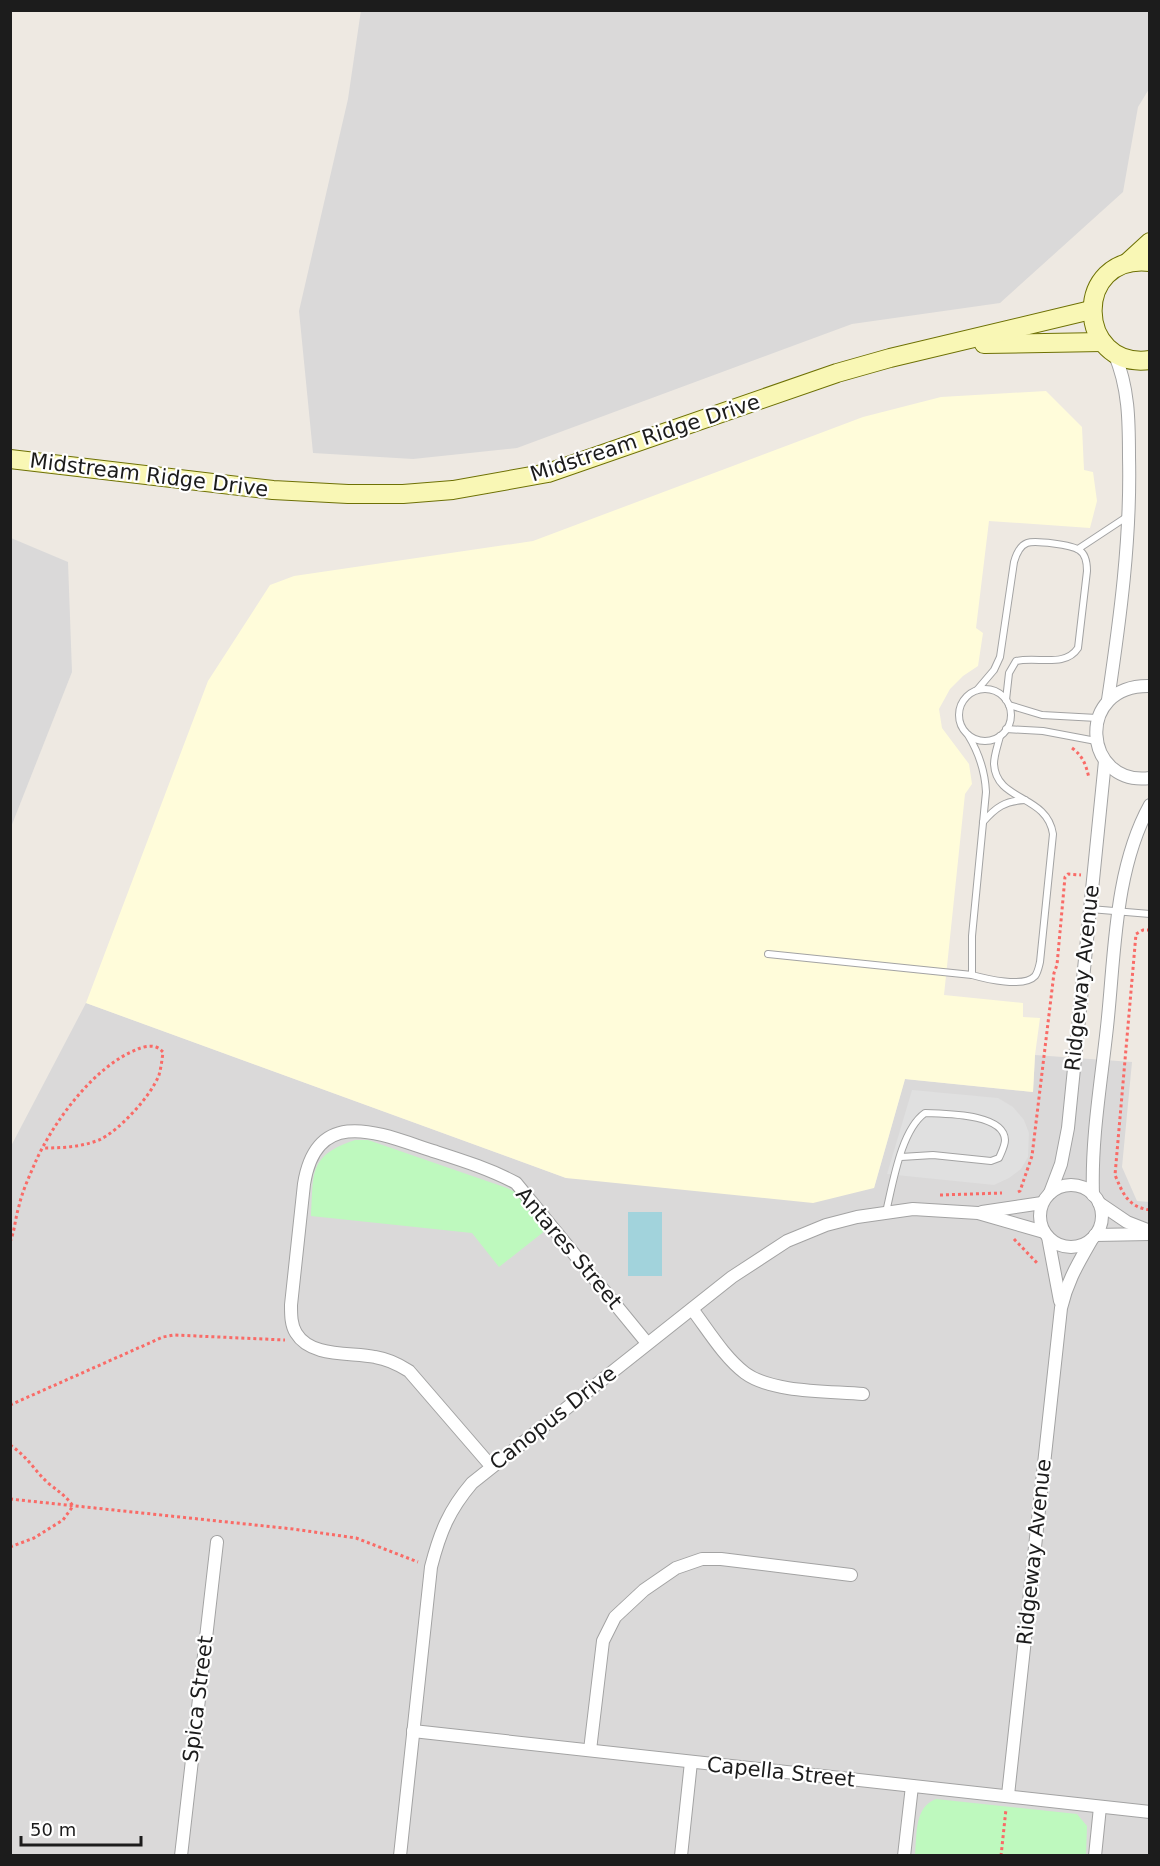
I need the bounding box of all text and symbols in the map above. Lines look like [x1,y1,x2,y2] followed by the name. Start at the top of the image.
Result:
[527,389,763,487] street label: Midstream Ridge Drive
[28,448,270,502] street label: Midstream Ridge Drive
[1060,884,1104,1072] street label: Ridgeway Avenue
[511,1182,627,1314] street label: Antares Street
[485,1361,621,1475] street label: Canopus Drive
[1012,1458,1056,1646] street label: Ridgeway Avenue
[178,1634,218,1764] street label: Spica Street
[706,1752,856,1792] street label: Capella Street
[21,1809,141,1847] scale bar
[30,1819,76,1840] text: 50 m

